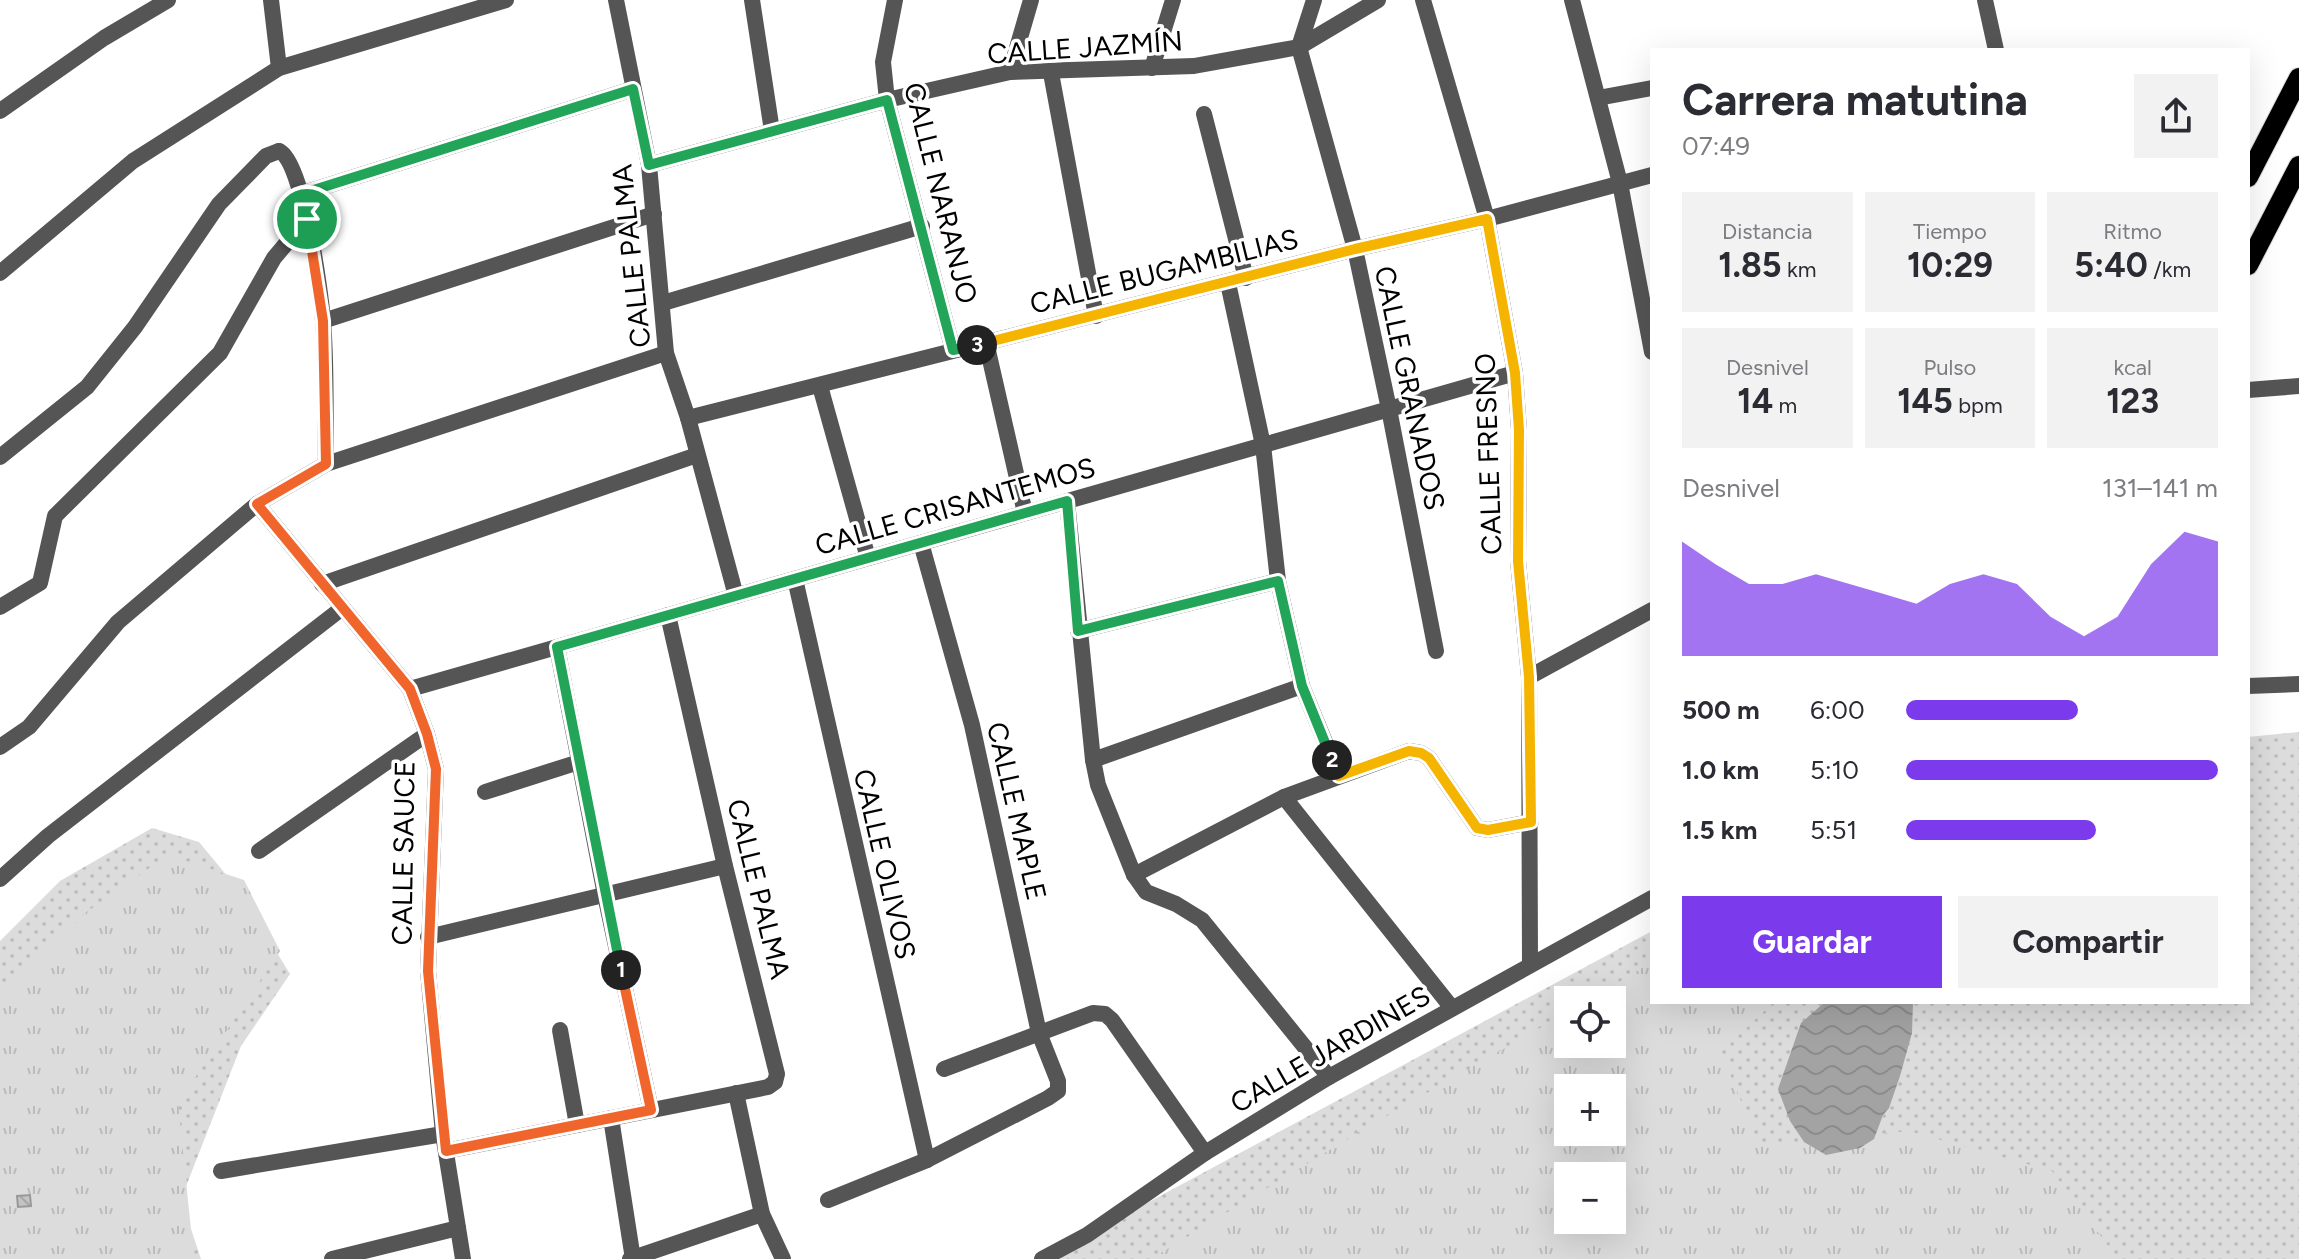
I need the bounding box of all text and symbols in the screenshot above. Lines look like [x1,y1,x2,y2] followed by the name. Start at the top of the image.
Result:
[986,23,1184,71] street label: CALLE JAZMÍN
[1682,73,2028,126] text: Carrera matutina
[2134,74,2218,158] button: share
[897,79,985,307] street label: CALLE NARANJO
[1682,130,1750,162] text: 07:49
[604,163,658,349] street label: CALLE PALMA
[273,185,341,253] pin
[285,197,329,241] icon: arrive
[1722,218,1813,245] text: Distancia
[1913,218,1987,245] text: Tiempo
[2103,218,2162,245] text: Ritmo
[1026,221,1302,321] street label: CALLE BUGAMBILIAS
[1718,245,1782,286] text: 1.85
[1907,245,1993,286] text: 10:29
[2074,245,2148,286] text: 5:40
[1782,256,1816,283] text: km
[2148,256,2191,283] text: /km
[1368,263,1452,513] street label: CALLE GRANADOS
[957,325,997,365] pin: 3
[971,331,983,358] text: 3
[1467,353,1509,555] street label: CALLE FRESNO
[1726,354,1809,381] text: Desnivel
[1924,354,1976,381] text: Pulso
[2113,354,2152,381] text: kcal
[1737,381,1773,422] text: 14
[1897,381,1953,422] text: 145
[2106,381,2159,422] text: 123
[1773,392,1797,419] text: m
[1953,392,2003,419] text: bpm
[811,450,1099,562] street label: CALLE CRISANTEMOS
[1682,472,1780,504] text: Desnivel
[2102,472,2218,504] text: 131–141 m
[1682,694,1760,726] text: 500 m
[1810,694,1865,726] text: 6:00
[980,719,1054,903] street label: CALLE MAPLE
[1312,740,1352,780] pin: 2
[1326,746,1338,773] text: 2
[1682,754,1759,786] text: 1.0 km
[1810,754,1859,786] text: 5:10
[384,760,422,946] street label: CALLE SAUCE
[847,766,923,962] street label: CALLE OLIVOS
[720,796,798,982] street label: CALLE PALMA
[1682,814,1757,846] text: 1.5 km
[1810,814,1857,846] text: 5:51
[1682,896,1942,988] button: Guardar
[1958,896,2218,988] button: Compartir
[601,950,641,990] pin: 1
[616,956,626,983] text: 1
[1224,978,1436,1120] street label: CALLE JARDINES
[1554,986,1626,1234] map controls
[1554,986,1626,1058] button: locate
[1554,1074,1626,1146] button: +
[1554,1162,1626,1234] button: −

